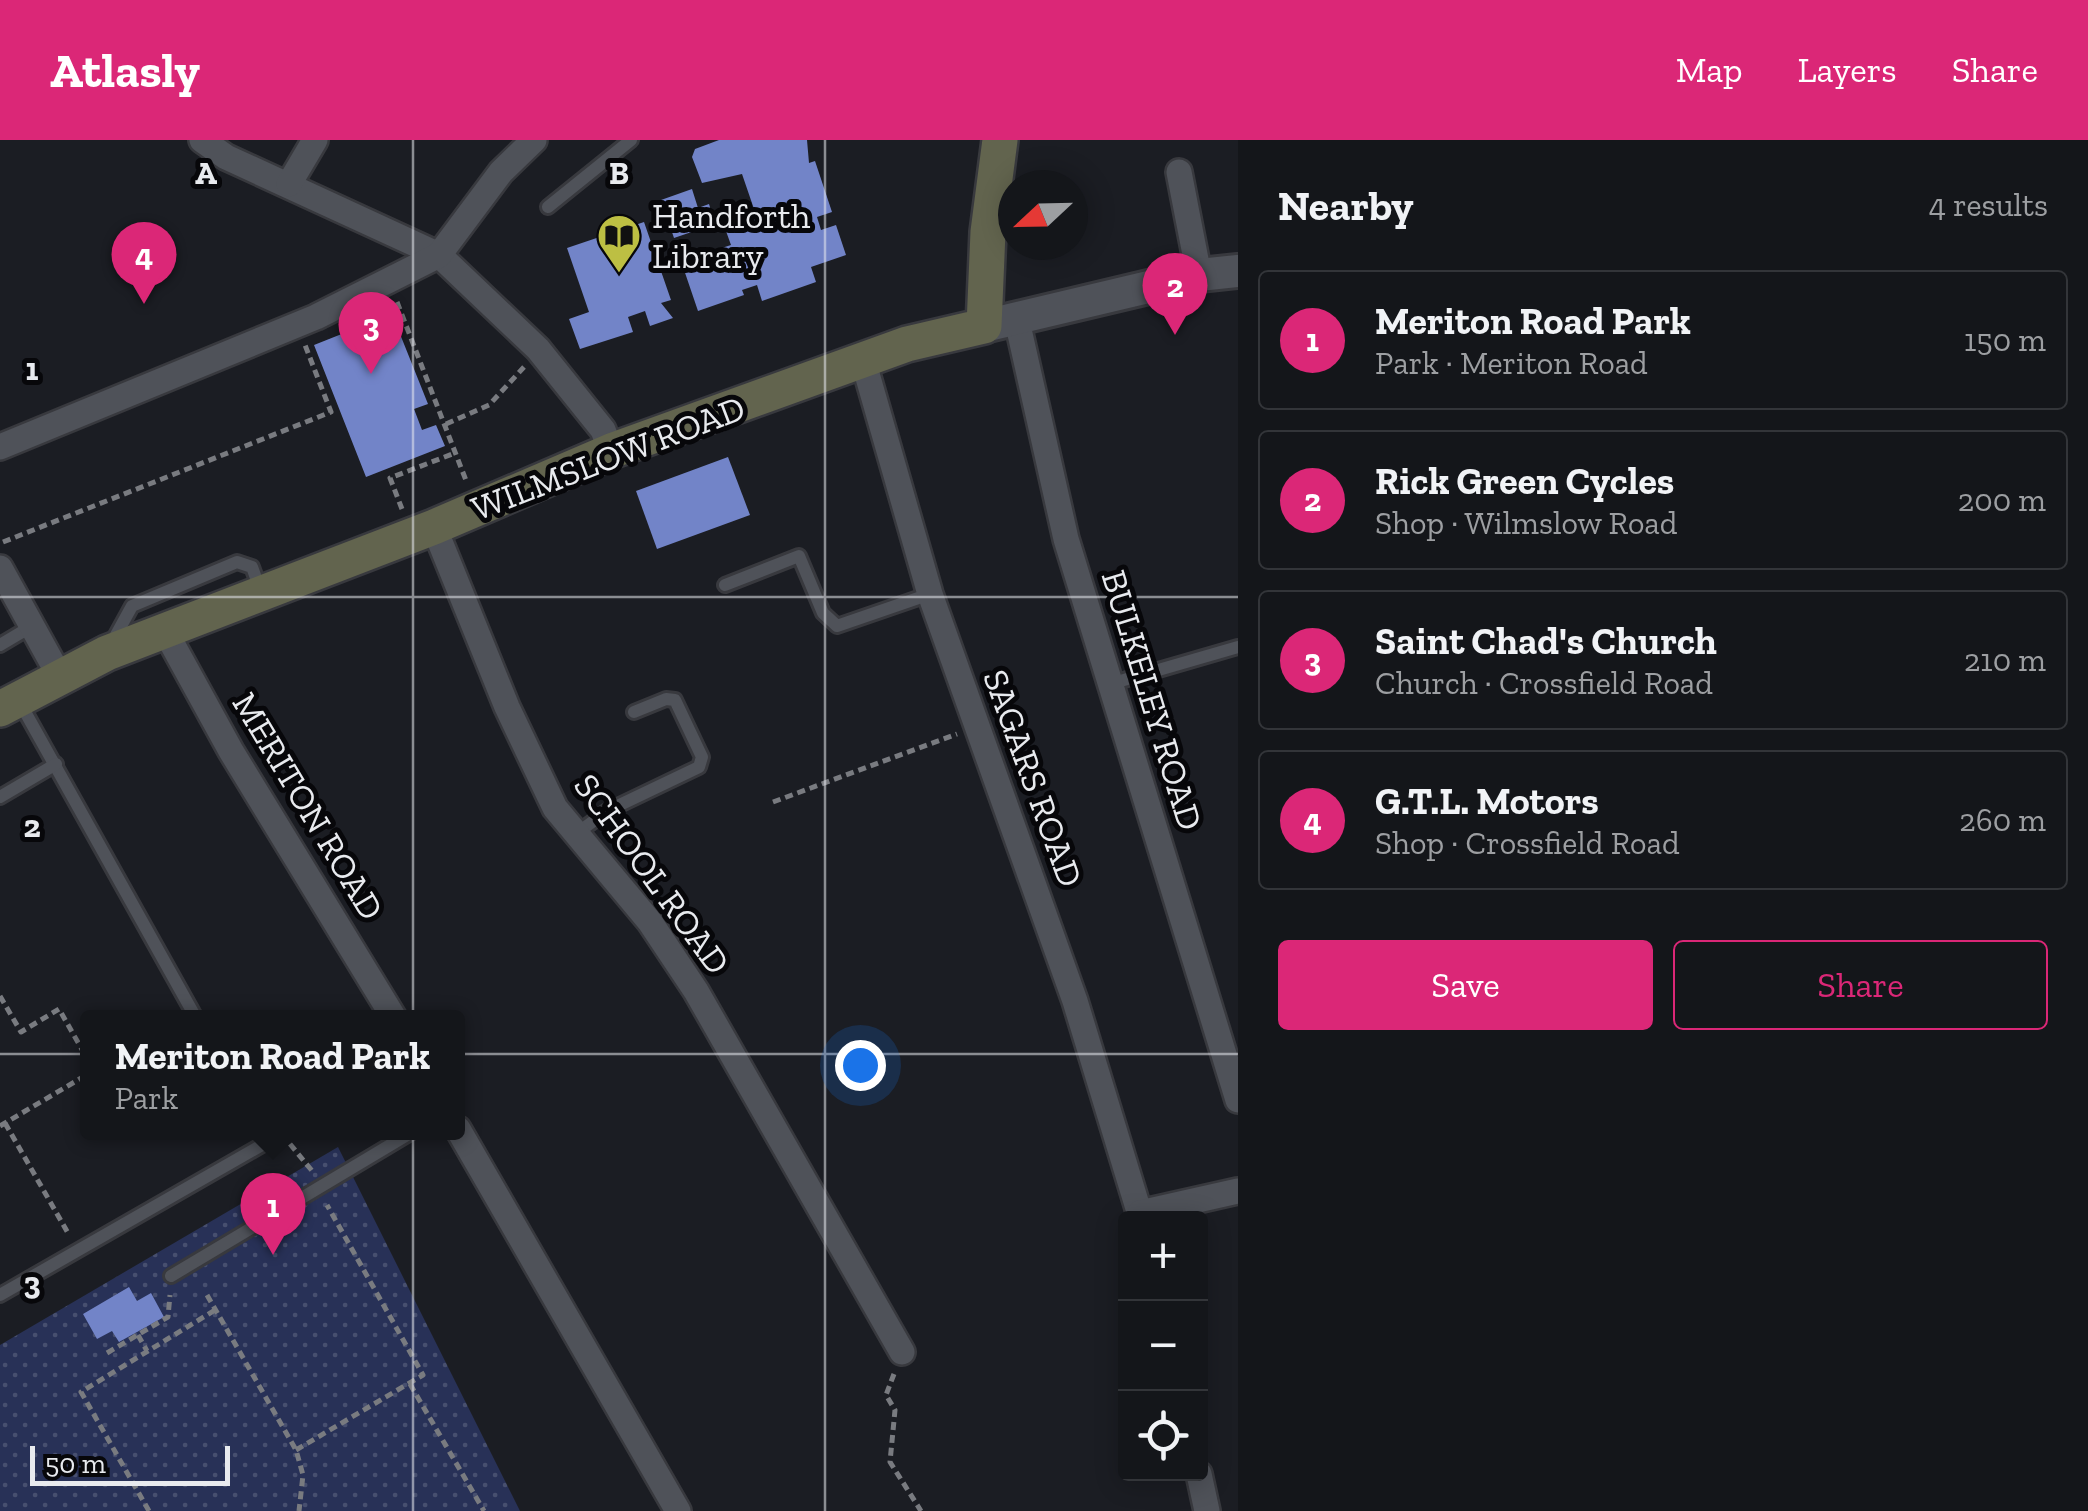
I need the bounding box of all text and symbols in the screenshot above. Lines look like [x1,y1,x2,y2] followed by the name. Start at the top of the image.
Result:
[50,42,200,99] text: Atlasly
[1676,49,1743,91] text: Map
[1798,49,1897,91] text: Layers
[1952,49,2038,91] text: Share
[195,154,217,192] text: A
[609,154,629,192] text: B
[998,170,1088,260] north arrow
[1278,180,1414,231] text: Nearby
[1929,186,2048,224] text: 4 results
[652,195,811,277] place label: Handforth Library
[596,213,642,274] library icon: Handforth Library
[112,221,176,304] pin: 4
[1142,252,1208,335] pin: 2
[338,292,404,374] pin: 3
[1375,298,1691,344] text: Meriton Road Park
[1306,321,1319,359] text: 1
[1964,321,2046,359] text: 150 m
[1375,344,1648,382] text: Park · Meriton Road
[26,350,39,388] text: 1
[465,387,751,529] street label: WILMSLOW ROAD
[1375,458,1674,504] text: Rick Green Cycles
[1304,481,1321,519] text: 2
[1958,481,2046,519] text: 200 m
[1375,504,1677,542] text: Shop · Wilmslow Road
[1093,565,1211,835] street label: BULKELEY ROAD
[1375,618,1717,664] text: Saint Chad's Church
[1304,641,1321,679] text: 3
[1964,641,2046,679] text: 210 m
[974,664,1092,892] street label: SAGARS ROAD
[1375,664,1713,702] text: Church · Crossfield Road
[224,685,392,927] street label: MERITON ROAD
[565,766,739,982] street label: SCHOOL ROAD
[1375,778,1599,824] text: G.T.L. Motors
[1303,801,1322,839] text: 4
[1959,801,2046,839] text: 260 m
[23,807,41,845] text: 2
[1375,824,1679,862] text: Shop · Crossfield Road
[1278,940,1653,1030] button: Save
[1673,940,2048,1030] button: Share
[80,1010,465,1140] popup
[115,1033,430,1079] text: Meriton Road Park
[835,1040,886,1091] your location
[115,1079,178,1117] text: Park
[240,1172,306,1255] pin: 1
[1118,1211,1208,1481] map controls
[1118,1211,1208,1301] button: +
[23,1264,41,1302] text: 3
[1118,1301,1208,1391] button: −
[1118,1391,1208,1481] button: locate
[30,1441,230,1486] scale bar
[45,1447,106,1480] text: 50 m

